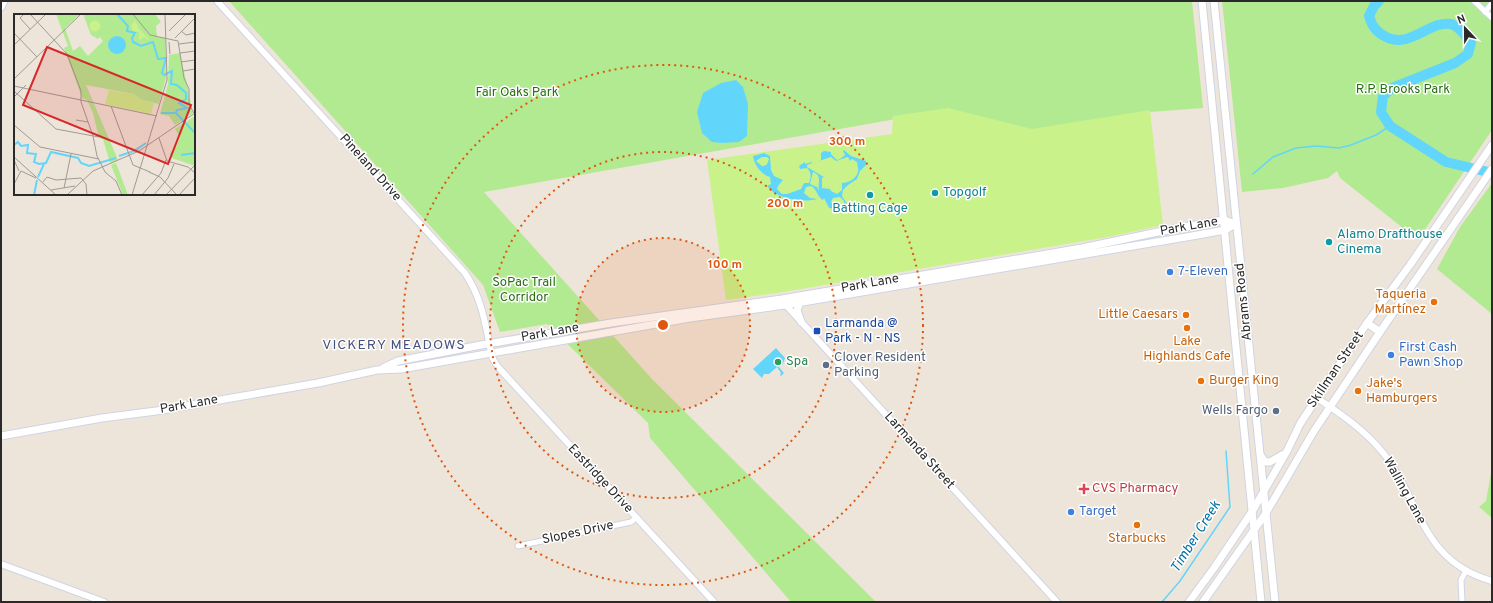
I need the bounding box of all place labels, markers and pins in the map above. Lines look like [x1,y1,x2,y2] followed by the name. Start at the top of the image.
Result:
[943,185,987,201] place label: Topgolf
[930,188,940,198] marker: Topgolf
[865,190,875,200] marker: Batting Cage
[832,201,908,217] place label: Batting Cage
[1337,227,1442,258] place label: Alamo Drafthouse Cinema
[1324,237,1334,247] marker: Alamo Drafthouse Cinema
[1178,264,1228,280] place label: 7-Eleven
[1165,267,1175,277] marker: 7-Eleven
[1375,287,1426,318] place label: Taqueria Martínez
[1429,297,1439,307] marker: Taqueria Martínez
[1098,307,1178,323] place label: Little Caesars
[1181,310,1191,320] marker: Little Caesars
[825,316,901,347] place label: Larmanda @ Park - N - NS
[656,318,670,332] centre of rings
[1182,323,1192,333] marker: Lake Highlands Cafe
[812,326,822,336] marker: Larmanda @ Park - N - NS
[1143,334,1231,365] place label: Lake Highlands Cafe
[1399,340,1463,371] place label: First Cash Pawn Shop
[834,350,926,381] place label: Clover Resident Parking
[1386,350,1396,360] marker: First Cash Pawn Shop
[786,354,808,370] place label: Spa
[773,357,783,367] marker: Spa
[821,360,831,370] marker: Clover Resident Parking
[1209,373,1279,389] place label: Burger King
[1196,376,1206,386] marker: Burger King
[1366,376,1438,407] place label: Jake's Hamburgers
[1353,386,1363,396] marker: Jake's Hamburgers
[1202,403,1268,419] place label: Wells Fargo
[1271,406,1281,416] marker: Wells Fargo
[1092,481,1179,497] place label: CVS Pharmacy
[1079,484,1089,494] marker: CVS Pharmacy
[1079,504,1117,520] place label: Target
[1066,507,1076,517] marker: Target
[1132,520,1142,530] marker: Starbucks
[1108,531,1166,547] place label: Starbucks

